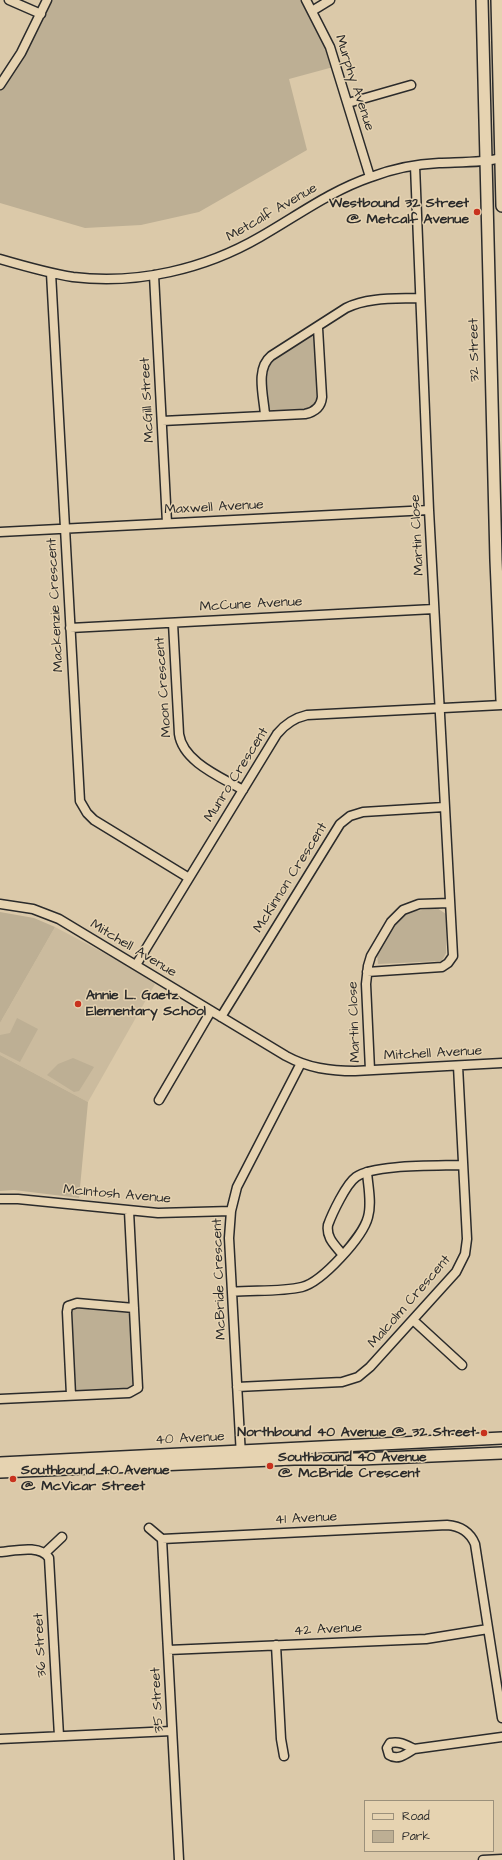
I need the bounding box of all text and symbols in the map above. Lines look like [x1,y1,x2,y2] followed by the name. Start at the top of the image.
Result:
[331,33,377,133] street label: Murphy Avenue
[223,180,321,246] street label: Metcalf Avenue
[329,196,469,228] place label: Westbound 32 Street @ Metcalf Avenue
[472,207,482,217] marker: Westbound 32 Street @ Metcalf Avenue
[466,318,484,382] street label: 32 Street
[137,357,159,443] street label: McGill Street
[407,494,429,576] street label: Martin Close
[164,497,264,519] street label: Maxwell Avenue
[44,538,68,672] street label: Mackenzie Crescent
[199,594,303,616] street label: McCune Avenue
[152,636,176,738] street label: Moon Crescent
[201,725,273,825] street label: Munro Crescent
[250,820,332,936] street label: McKinnon Crescent
[87,917,179,981] street label: Mitchell Avenue
[345,981,365,1063] street label: Martin Close
[86,988,206,1020] place label: Annie L. Gaetz Elementary School
[73,999,83,1009] marker: Annie L. Gaetz Elementary School
[384,1043,482,1065] street label: Mitchell Avenue
[62,1182,172,1208] street label: McIntosh Avenue
[209,1218,231,1340] street label: McBride Crescent
[365,1252,455,1352] street label: Malcolm Crescent
[237,1425,476,1441] place label: Northbound 40 Avenue @ 32 Street
[479,1428,489,1438] marker: Northbound 40 Avenue @ 32 Street
[155,1429,225,1449] street label: 40 Avenue
[278,1450,427,1482] place label: Southbound 40 Avenue @ McBride Crescent
[265,1461,275,1471] marker: Southbound 40 Avenue @ McBride Crescent
[21,1463,170,1496] place label: Southbound 40 Avenue @ McVicar Street
[8,1474,18,1484] marker: Southbound 40 Avenue @ McVicar Street
[274,1509,338,1529] street label: 41 Avenue
[31,1612,51,1678] street label: 36 Street
[293,1620,363,1640] street label: 42 Avenue
[148,1667,168,1733] street label: 35 Street
[364,1800,494,1852] legend
[402,1808,430,1825] text: Road
[402,1828,430,1845] text: Park

